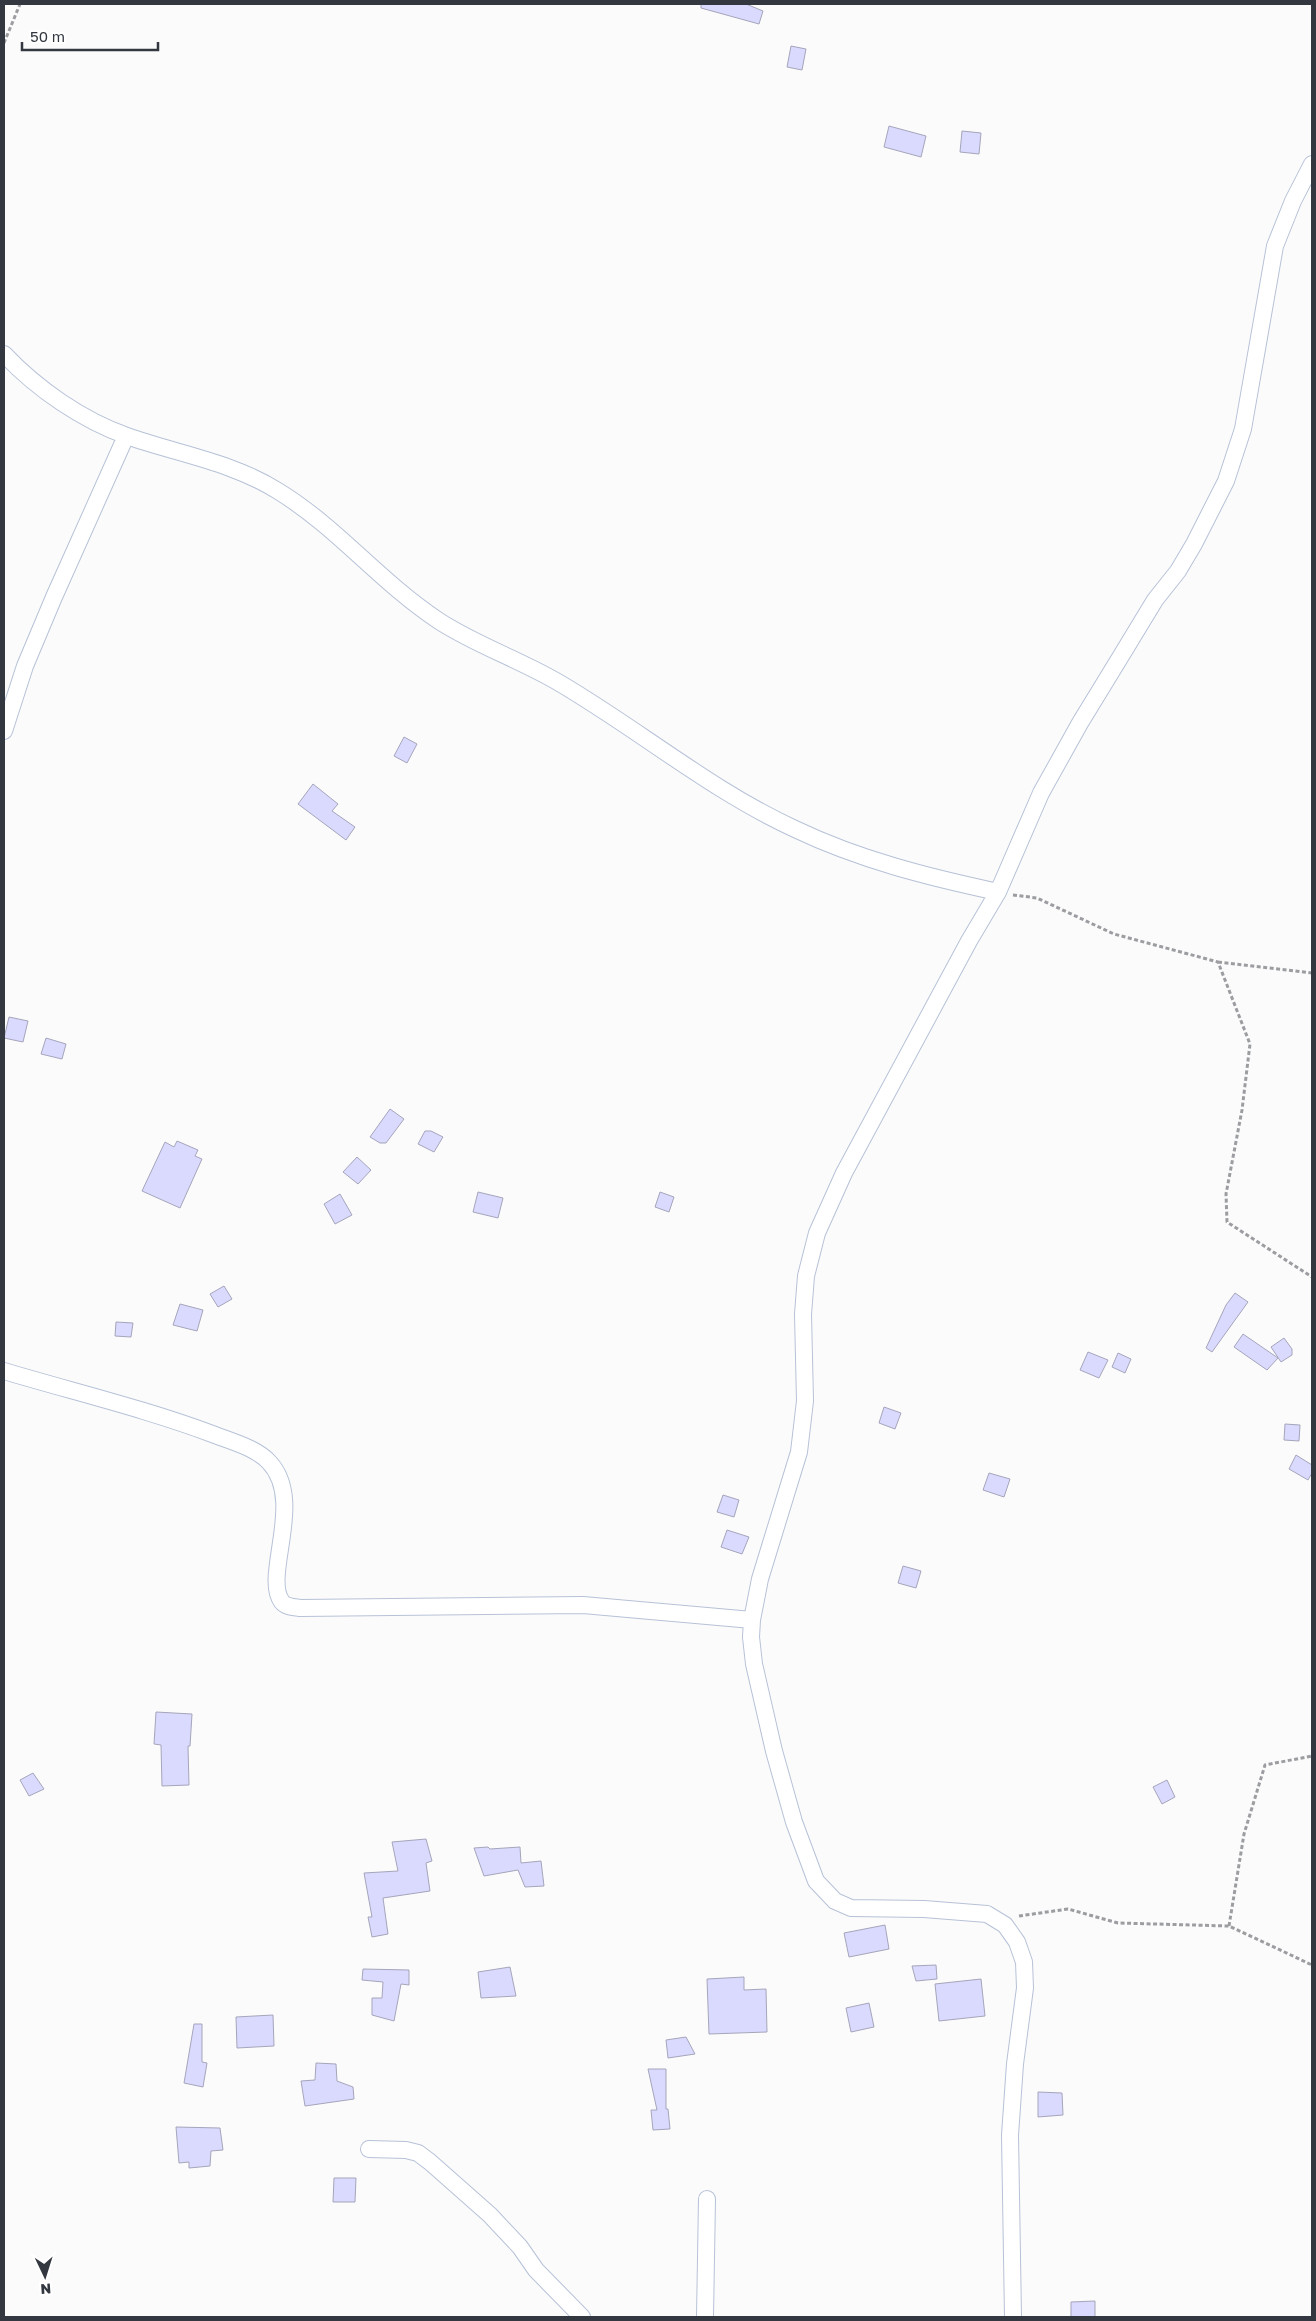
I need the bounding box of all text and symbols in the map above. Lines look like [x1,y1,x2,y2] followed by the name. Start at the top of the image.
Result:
[22,20,159,52] scale bar
[30,27,65,45] text: 50 m
[20,2251,70,2301] north arrow
[40,2281,52,2298] text: N

